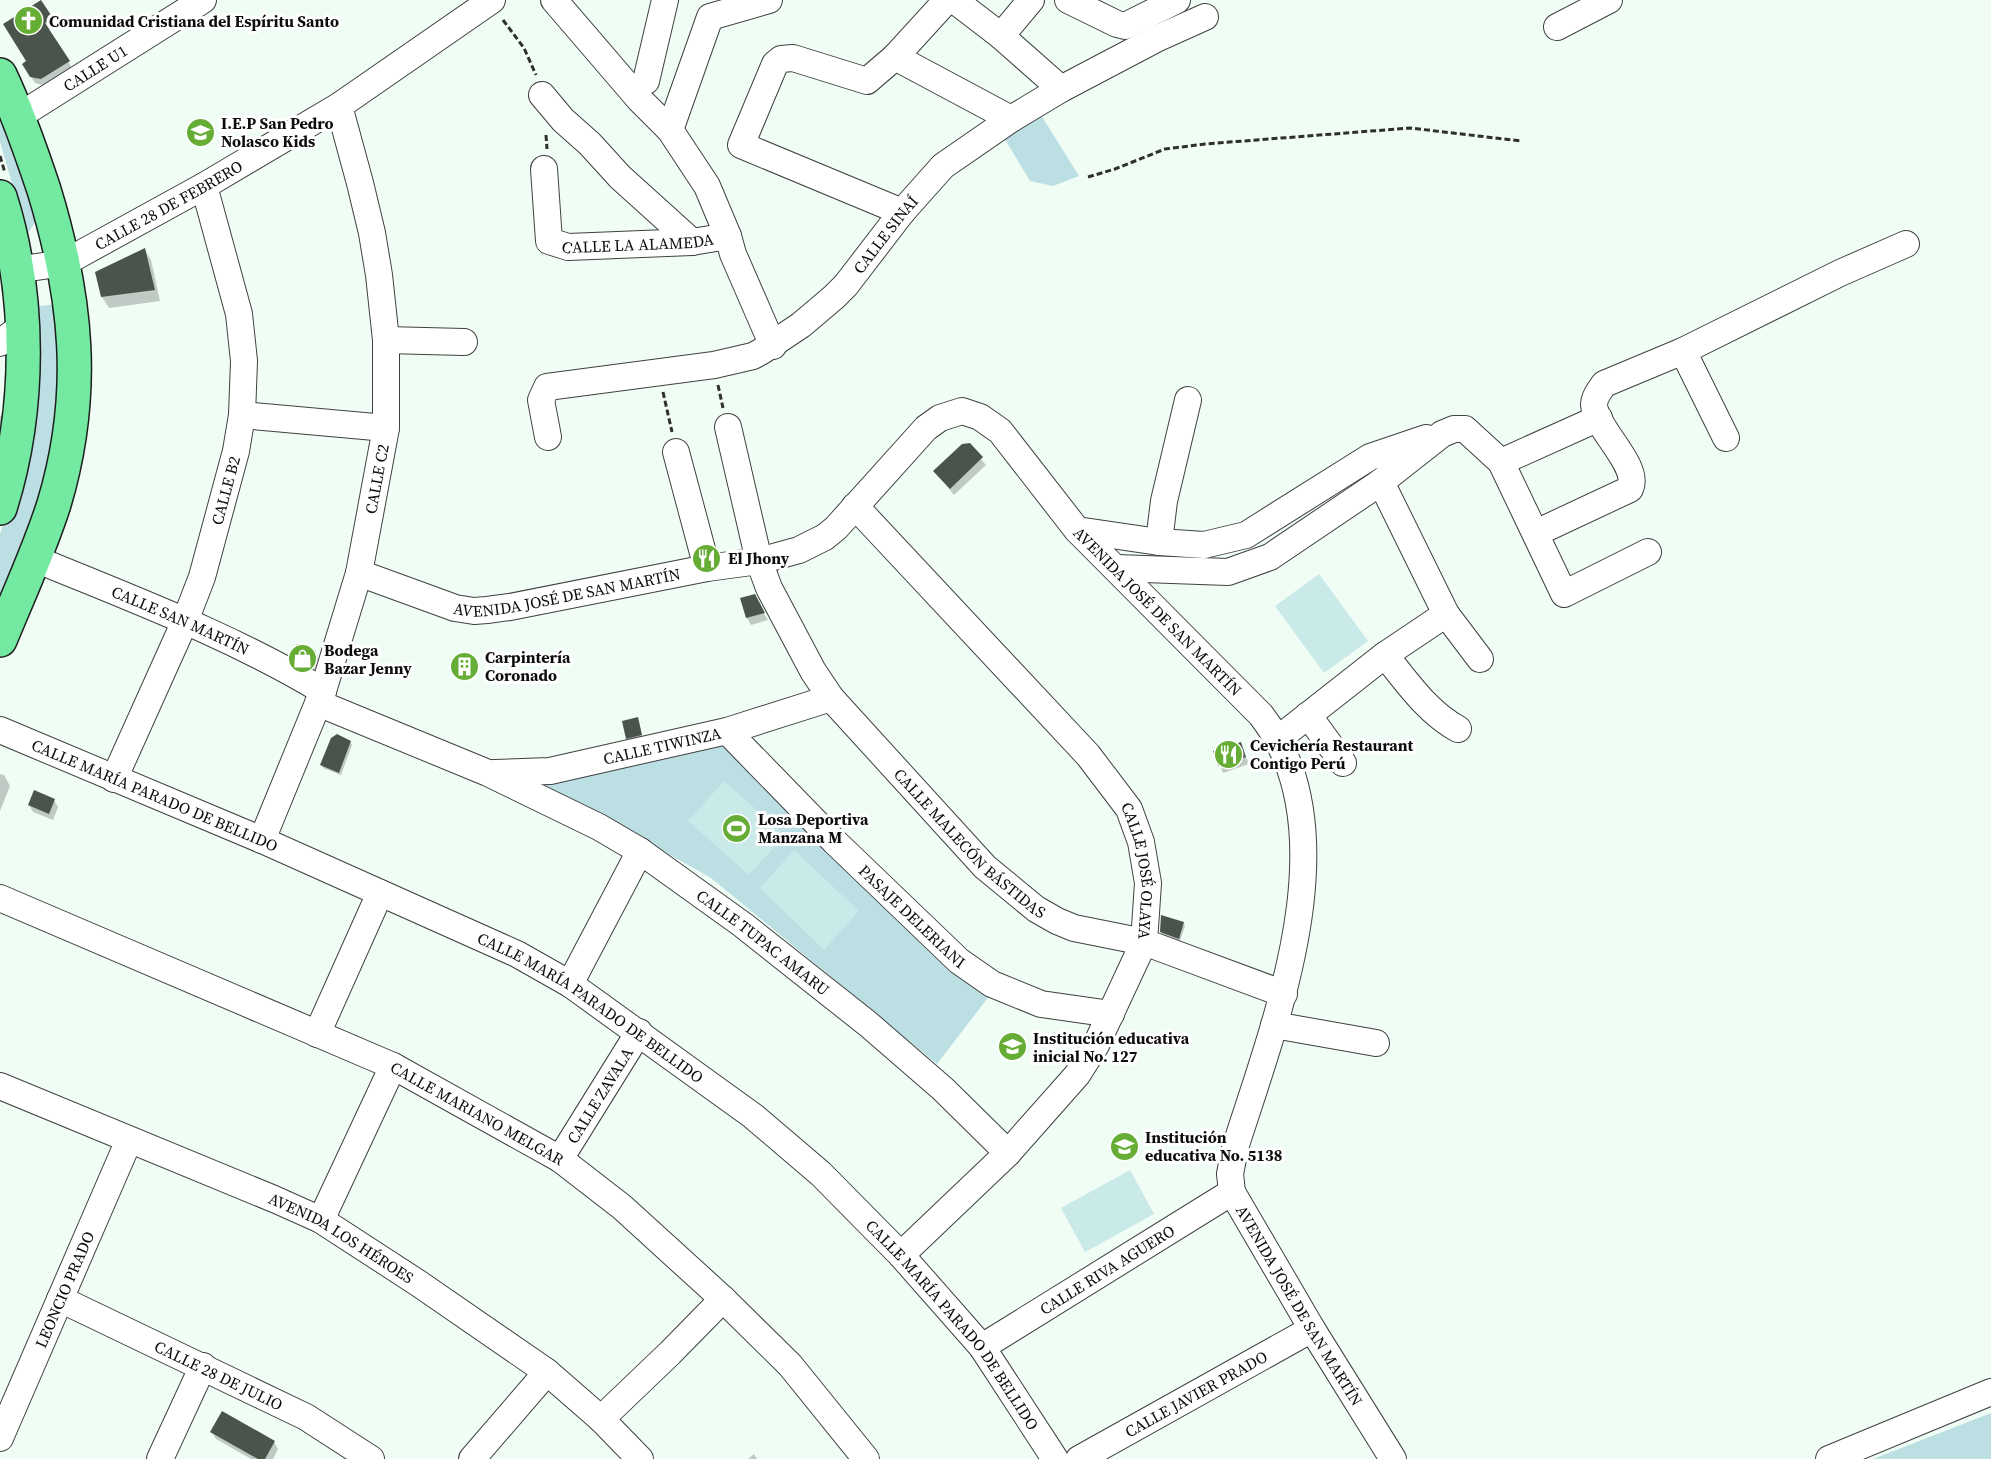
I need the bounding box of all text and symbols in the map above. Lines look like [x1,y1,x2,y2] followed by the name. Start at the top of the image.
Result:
[12,5,44,37] church icon: Comunidad Cristiana del Espíritu Santo
[49,10,339,32] place label: Comunidad Cristiana del Espíritu Santo
[59,39,131,97] street label: CALLE U1
[221,112,333,152] place label: I.E.P San Pedro Nolasco Kids
[184,116,216,148] school or university icon: I.E.P San Pedro Nolasco Kids
[90,155,247,255] street label: CALLE 28 DE FEBRERO
[848,190,923,278] street label: CALLE SINAÍ
[559,228,716,259] street label: CALLE LA ALAMEDA
[359,442,394,516] street label: CALLE C2
[206,454,245,527] street label: CALLE B2
[1069,522,1247,701] street label: AVENIDA JOSÉ DE SAN MARTÍN
[691,542,723,574] restaurant icon: El Jhony
[728,547,790,569] place label: El Jhony
[452,562,683,622] street label: AVENIDA JOSÉ DE SAN MARTÍN
[108,580,253,660] street label: CALLE SAN MARTÍN
[324,639,412,679] place label: Bodega Bazar Jenny
[287,643,319,675] shop icon: Bodega Bazar Jenny
[485,646,571,686] place label: Carpintería Coronado
[448,650,480,682] building icon: Carpintería Coronado
[601,722,724,770] street label: CALLE TIWINZA
[28,734,282,857] street label: CALLE MARÍA PARADO DE BELLIDO
[1250,734,1414,774] place label: Cevichería Restaurant Contigo Perú
[1213,738,1245,770] restaurant icon: Cevichería Restaurant Contigo Perú
[889,763,1050,923] street label: CALLE MALECÓN BÁSTIDAS
[1116,797,1160,940] street label: CALLE JOSÉ OLAYA
[758,808,869,848] place label: Losa Deportiva Manzana M
[721,812,753,844] sports icon: Losa Deportiva Manzana M
[854,860,970,973] street label: PASAJE DELERIANI
[692,884,834,1001] street label: CALLE TUPAC AMARU
[474,927,708,1088] street label: CALLE MARÍA PARADO DE BELLIDO
[1033,1027,1190,1067] place label: Institución educativa inicial No. 127
[996,1031,1028,1063] school or university icon: Institución educativa inicial No. 127
[561,1043,638,1148] street label: CALLE ZAVALA
[387,1056,569,1170] street label: CALLE MARIANO MELGAR
[1145,1126,1282,1166] place label: Institución educativa No. 5138
[1108,1130,1140,1162] school or university icon: Institución educativa No. 5138
[265,1187,418,1288] street label: AVENIDA LOS HÉROES
[1231,1201,1368,1410] street label: AVENIDA JOSÉ DE SAN MARTÍN
[861,1215,1044,1434] street label: CALLE MARÍA PARADO DE BELLIDO
[1035,1219,1179,1320] street label: CALLE RIVA AGUERO
[29,1228,99,1351] street label: LEONCIO PRADO
[151,1335,287,1415] street label: CALLE 28 DE JULIO
[1121,1345,1271,1442] street label: CALLE JAVIER PRADO

